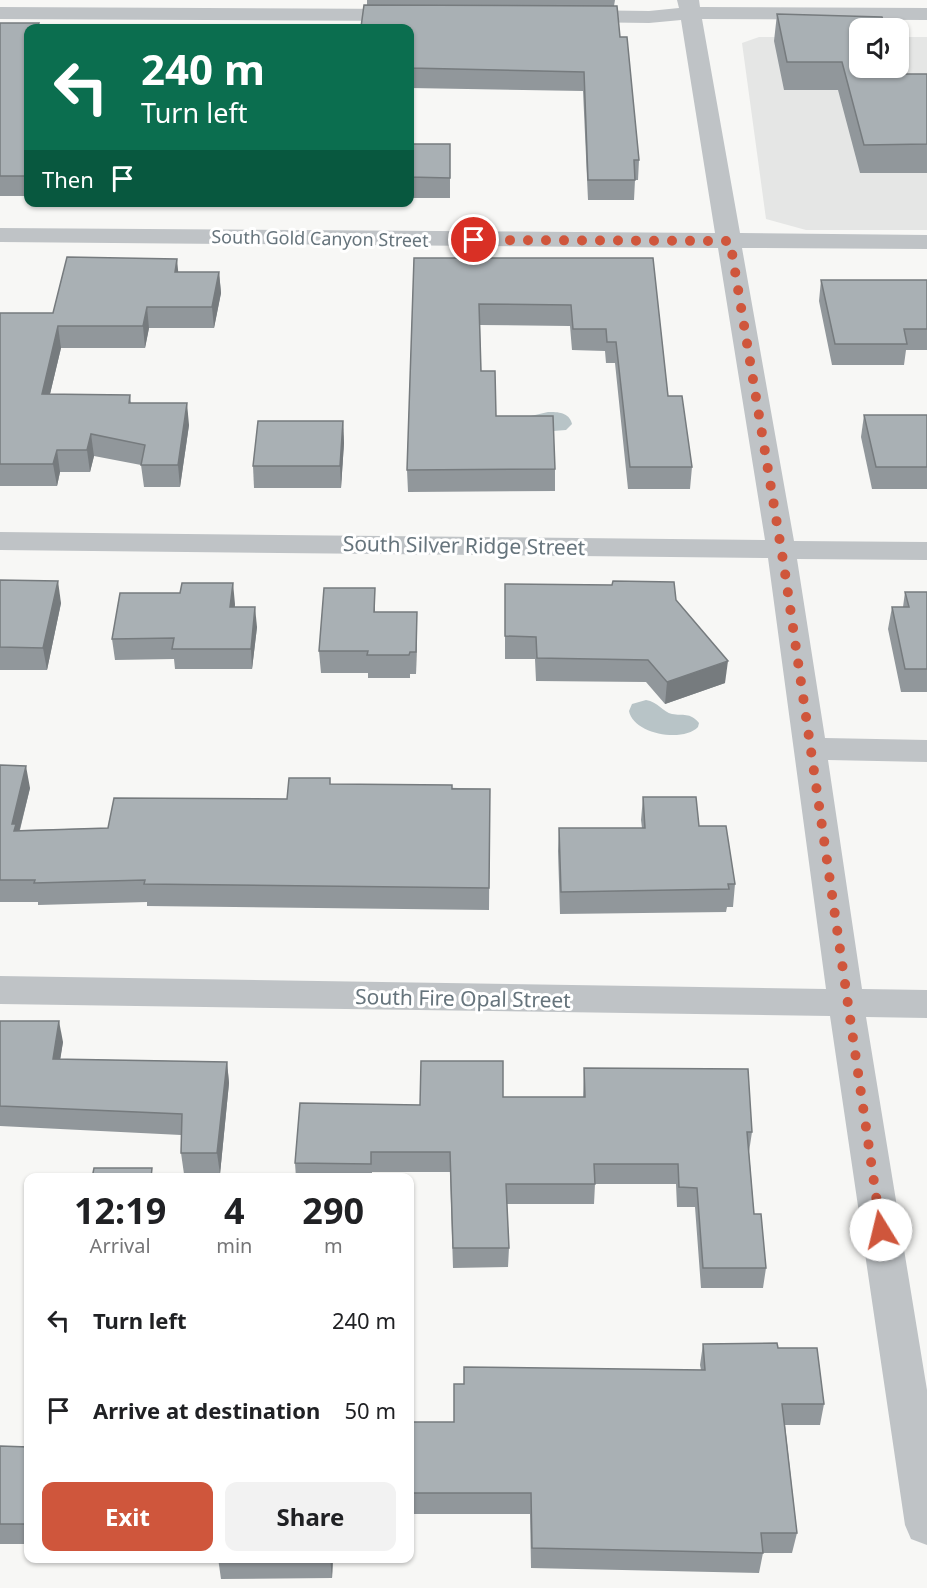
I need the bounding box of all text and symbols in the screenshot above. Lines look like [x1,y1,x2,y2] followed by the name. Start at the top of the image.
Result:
[849,18,909,78] map controls
[849,18,909,78] button: sound
[141,40,265,97] text: 240 m
[42,48,120,126] icon: left
[141,94,247,131] text: Turn left
[106,162,139,195] icon: arrive
[42,164,94,194] text: Then
[448,214,499,265] pin
[457,223,490,256] icon: arrive
[211,224,429,252] street label: South Gold Canyon Street
[343,529,586,561] street label: South Silver Ridge Street
[355,982,571,1014] street label: South Fire Opal Street
[74,1186,166,1235] text: 12:19
[224,1186,245,1235] text: 4
[302,1186,364,1235] text: 290
[849,1198,913,1262] position arrow
[90,1232,151,1259] text: Arrival
[216,1232,252,1259] text: min
[324,1232,343,1259] text: m
[42,1304,75,1337] icon: left
[93,1305,187,1335] text: Turn left
[332,1305,396,1335] text: 240 m
[42,1394,75,1427] icon: arrive
[93,1395,320,1425] text: Arrive at destination
[345,1395,396,1425] text: 50 m
[42,1482,213,1551] button: Exit
[225,1482,396,1551] button: Share

